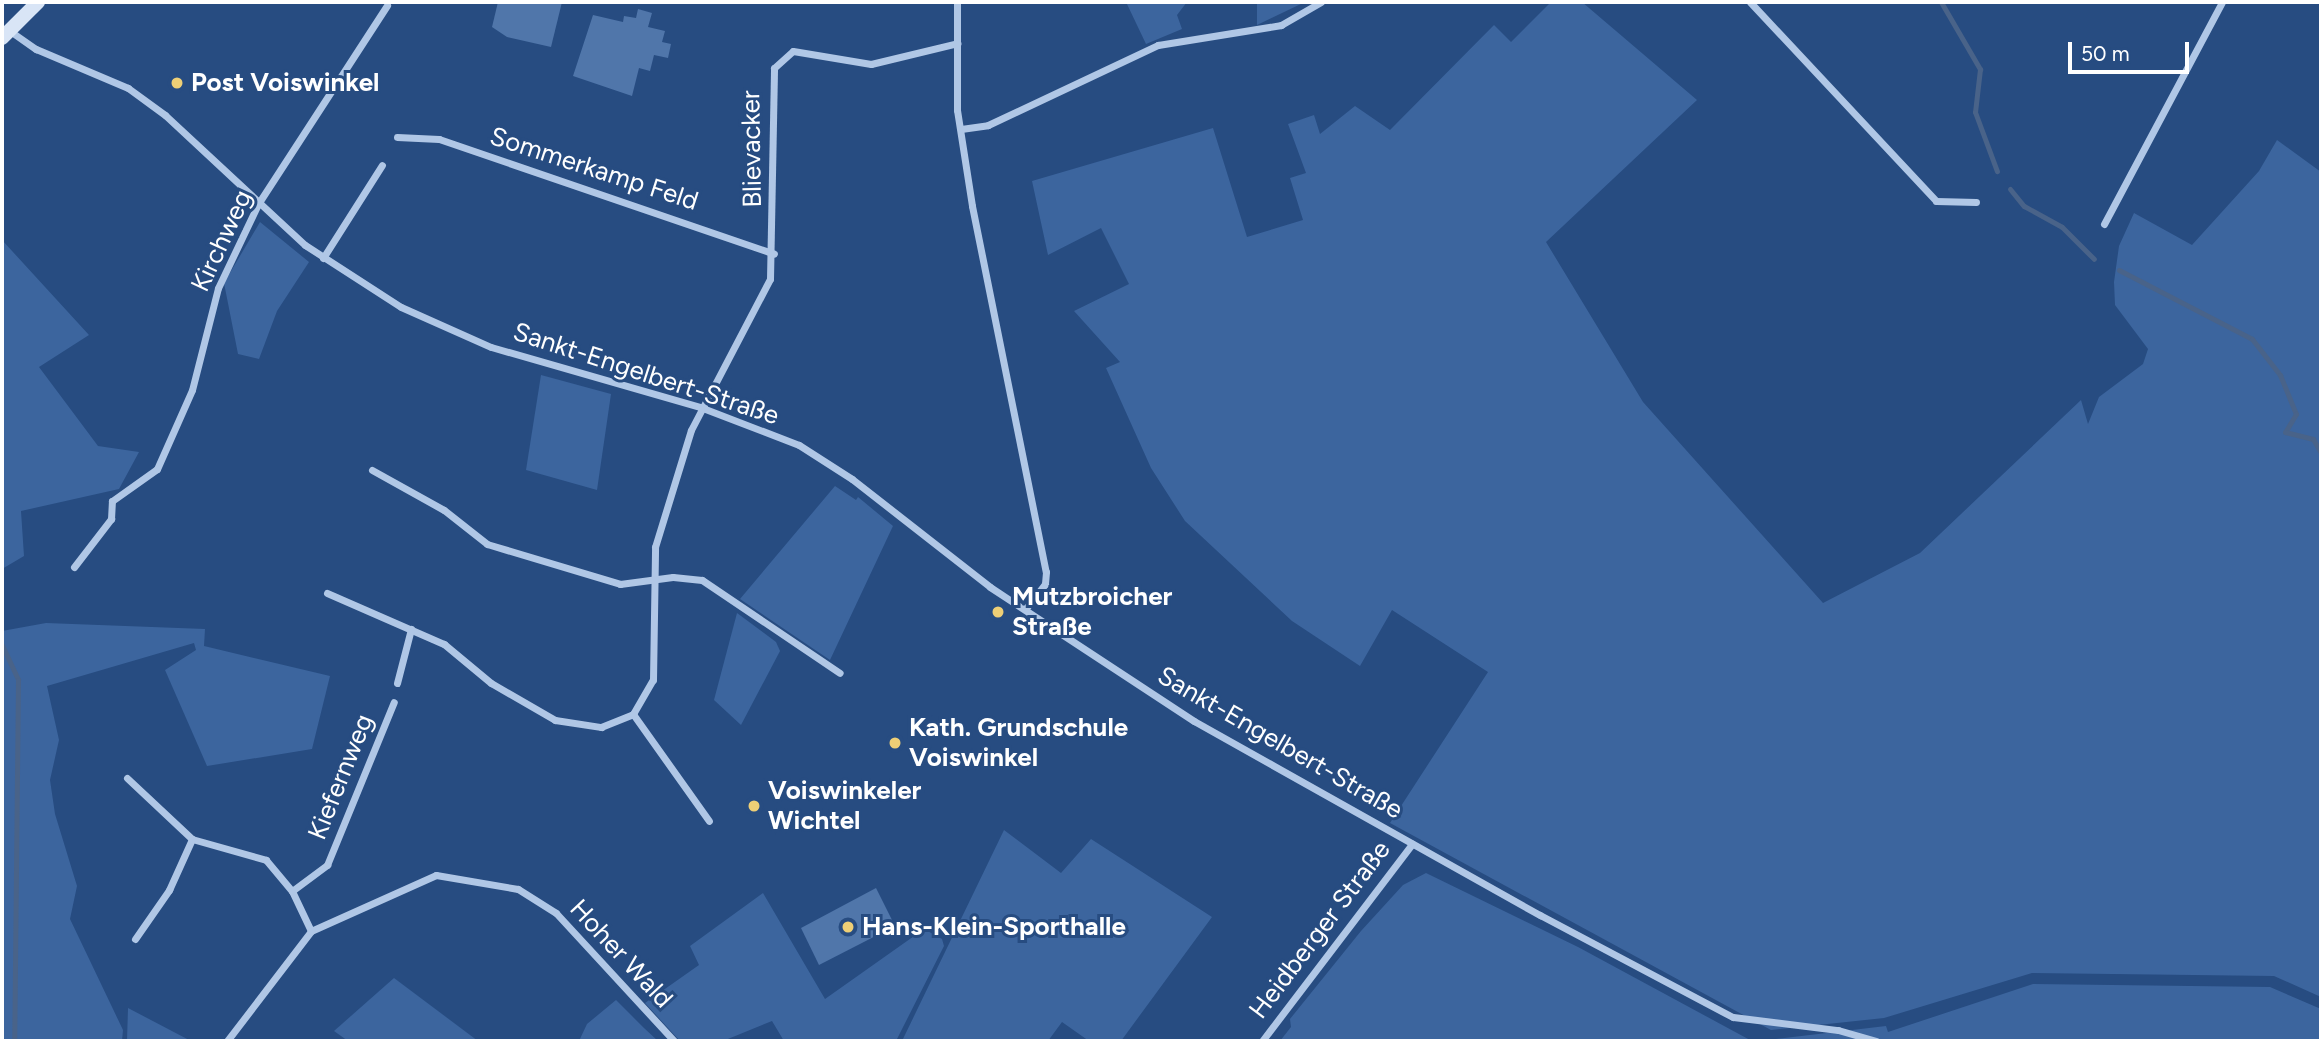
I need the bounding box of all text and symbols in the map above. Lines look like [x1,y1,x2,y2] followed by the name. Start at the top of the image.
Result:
[2071,28,2192,72] scale bar
[2081,41,2130,66] text: 50 m
[191,67,379,99] place label: Post Voiswinkel
[169,75,185,91] marker: Post Voiswinkel
[735,90,769,208] street label: Blievacker
[486,121,702,217] street label: Sommerkamp Feld
[185,185,259,297] street label: Kirchweg
[509,316,783,432] street label: Sankt-Engelbert-Straße
[1012,581,1172,642] place label: Mutzbroicher Straße
[990,604,1006,620] marker: Mutzbroicher Straße
[1152,660,1408,826] street label: Sankt-Engelbert-Straße
[302,710,380,844] street label: Kiefernweg
[909,712,1128,774] place label: Kath. Grundschule Voiswinkel
[887,735,903,751] marker: Kath. Grundschule Voiswinkel
[768,775,921,836] place label: Voiswinkeler Wichtel
[746,798,762,814] marker: Voiswinkeler Wichtel
[1243,835,1397,1025] street label: Heidberger Straße
[563,893,679,1015] street label: Hoher Wald
[862,911,1126,943] place label: Hans-Klein-Sporthalle
[840,919,856,935] marker: Hans-Klein-Sporthalle

